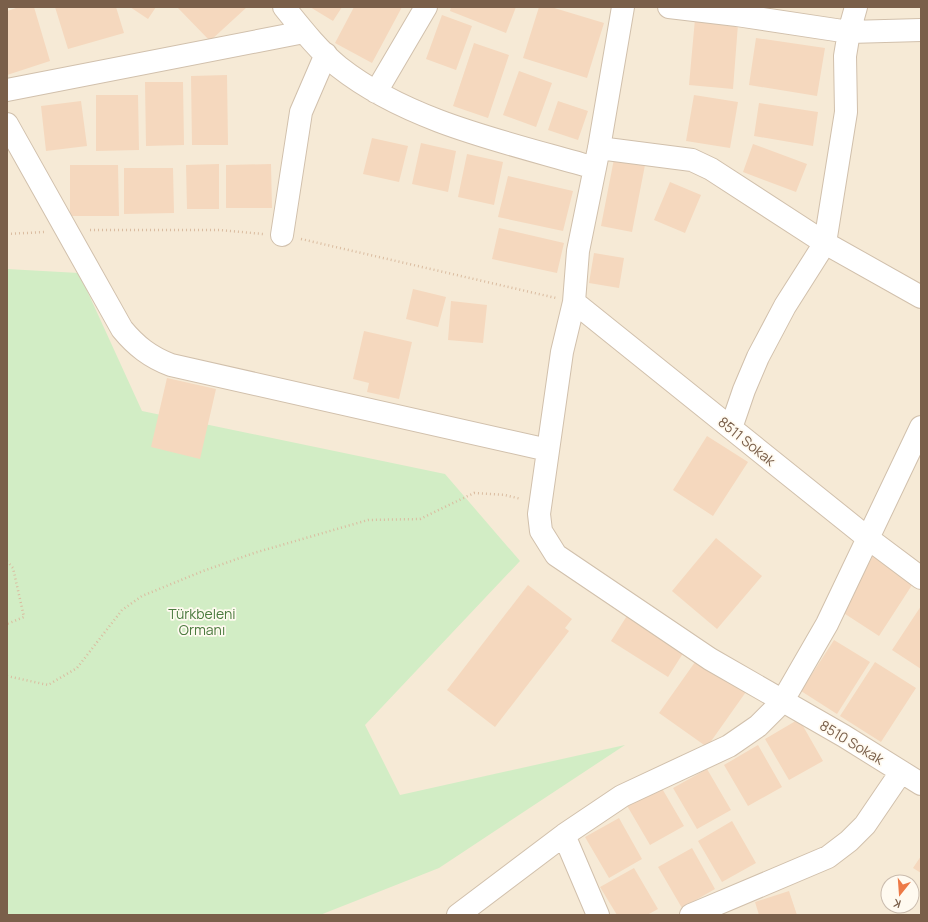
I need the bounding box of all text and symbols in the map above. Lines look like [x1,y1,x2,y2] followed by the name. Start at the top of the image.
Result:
[714,412,780,471] street label: 8511 Sokak
[168,604,236,639] park label: Türkbeleni Ormanı
[816,715,888,769] street label: 8510 Sokak
[880,874,920,914] north arrow
[890,896,903,912] text: K

